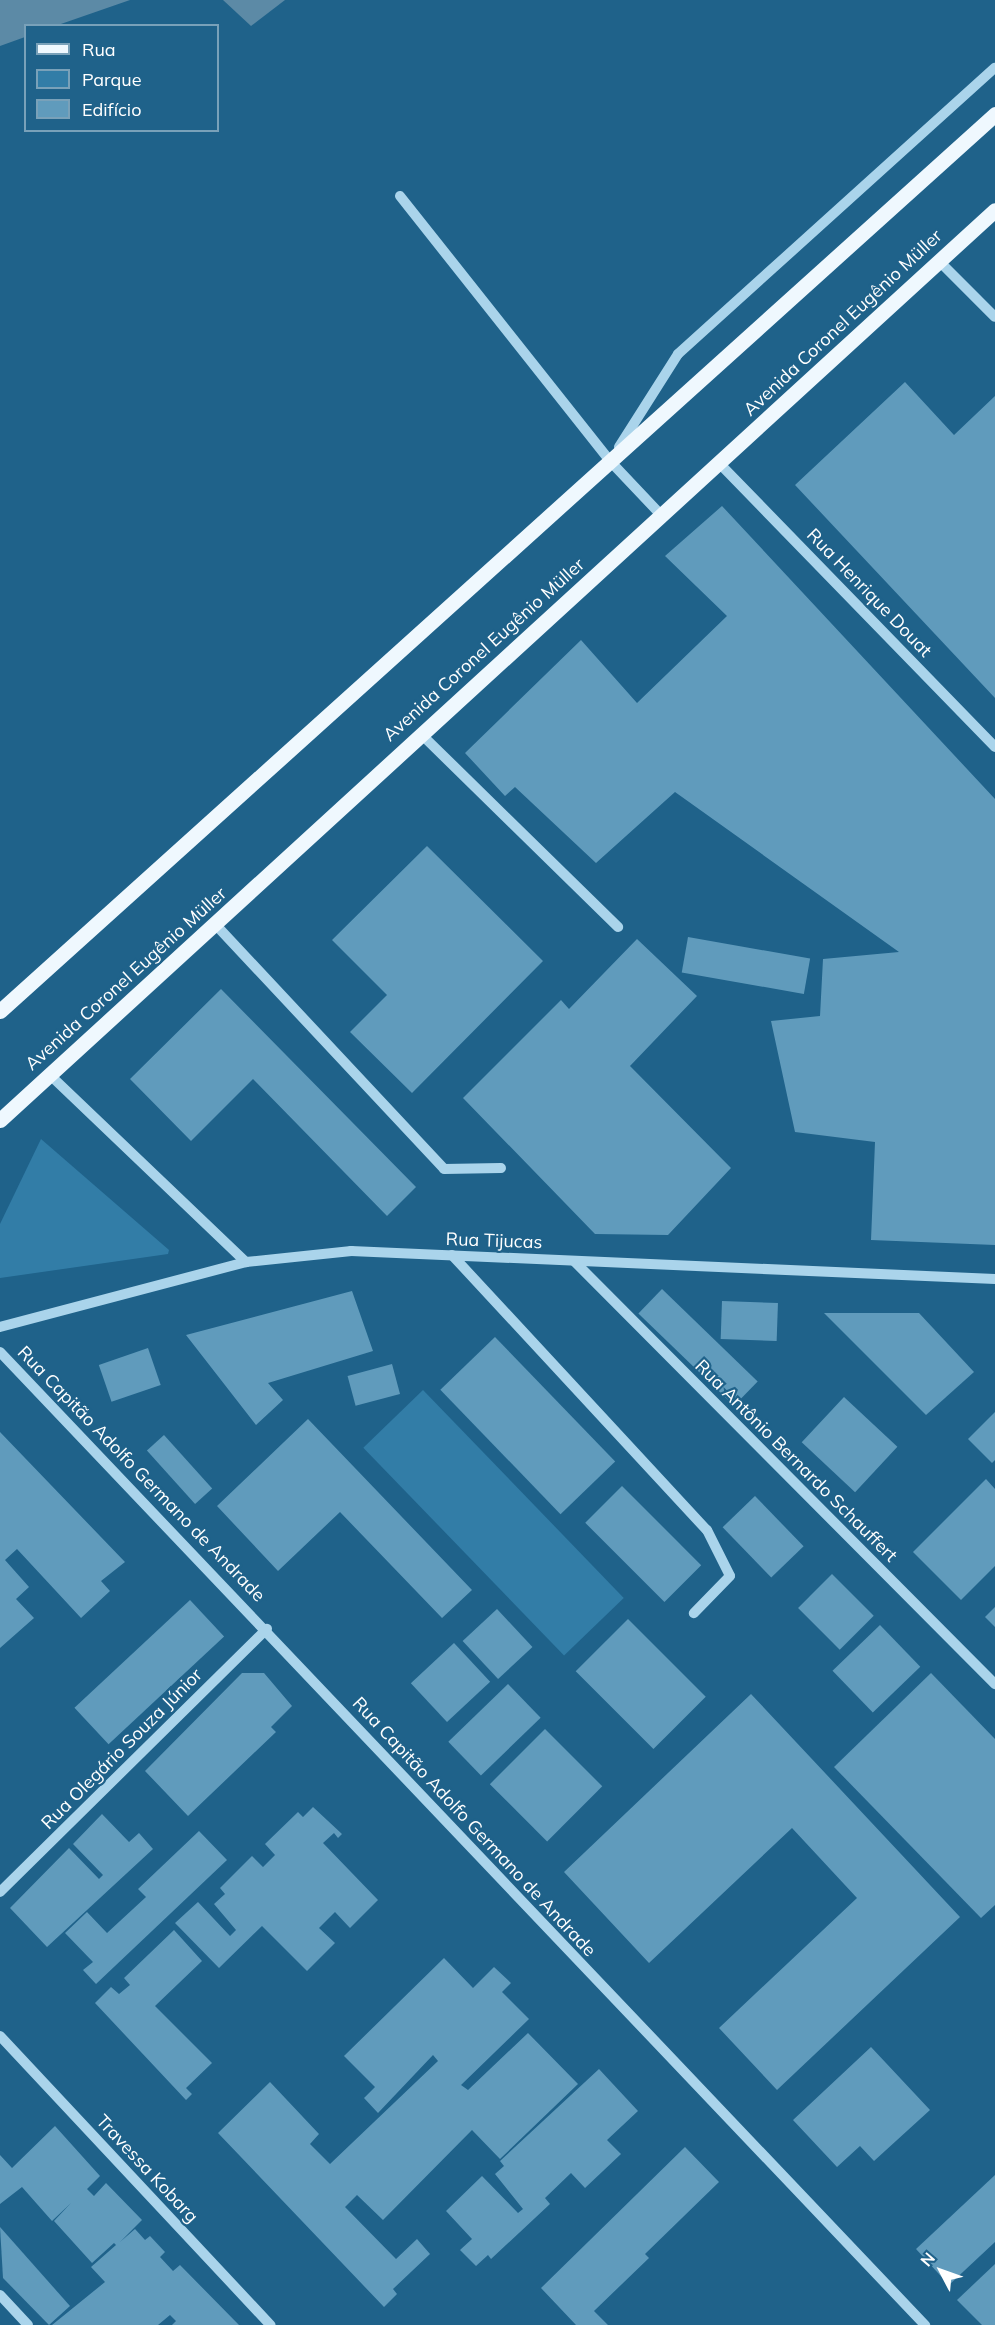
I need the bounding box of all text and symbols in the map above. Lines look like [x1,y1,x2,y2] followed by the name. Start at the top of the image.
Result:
[24,24,219,132] legend
[82,38,116,61] text: Rua
[82,68,141,91] text: Parque
[82,98,141,121] text: Edifício
[739,225,947,421] street label: Avenida Coronel Eugênio Müller
[802,524,936,662] street label: Rua Henrique Douat
[379,554,589,746] street label: Avenida Coronel Eugênio Müller
[21,883,231,1075] street label: Avenida Coronel Eugênio Müller
[445,1229,543,1253] street label: Rua Tijucas
[13,1342,269,1606] street label: Rua Capitão Adolfo Germano de Andrade
[690,1355,902,1567] street label: Rua Antônio Bernardo Schauffert
[37,1664,207,1834] street label: Rua Olegário Souza Júnior
[348,1693,600,1961] street label: Rua Capitão Adolfo Germano de Andrade
[92,2111,202,2227] street label: Travessa Kobarg
[911,2241,971,2301] north arrow
[916,2248,939,2270] text: N

